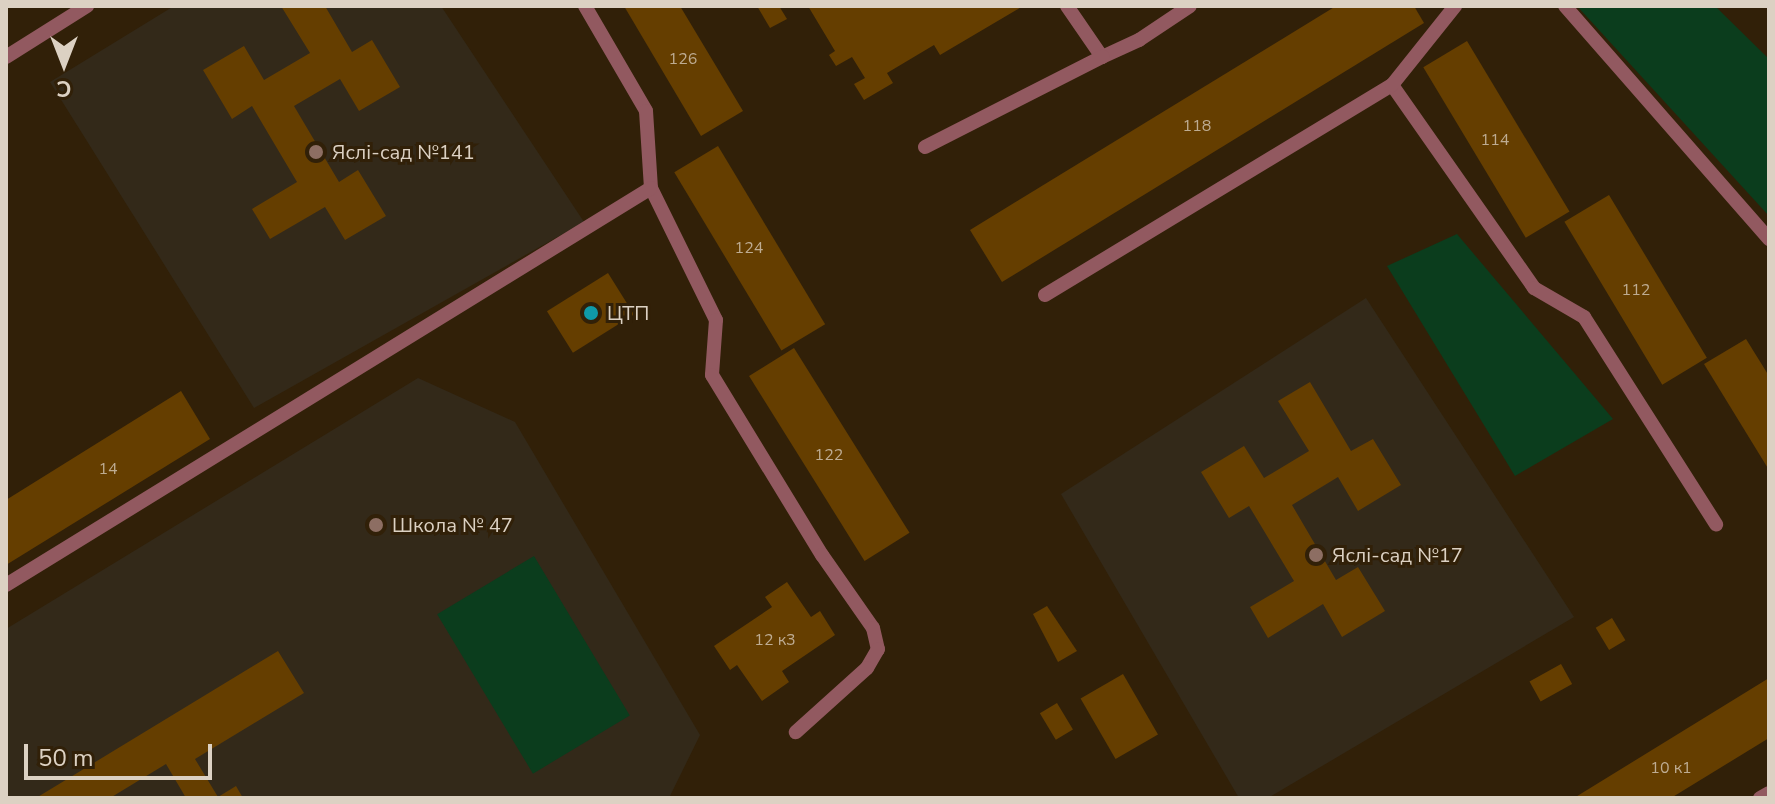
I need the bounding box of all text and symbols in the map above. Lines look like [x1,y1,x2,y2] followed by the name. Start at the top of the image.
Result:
[24,24,104,104] north arrow
[669,49,697,69] house number: 126
[57,73,71,103] text: С
[1183,116,1211,136] house number: 118
[1481,130,1509,150] house number: 114
[332,140,475,164] place label: Яслі-сад №141
[307,143,325,161] marker: Яслі-сад №141
[735,238,763,258] house number: 124
[1622,280,1650,300] house number: 112
[607,301,649,325] place label: ЦТП
[582,304,600,322] marker: ЦТП
[815,445,843,465] house number: 122
[98,459,118,479] house number: 14
[392,513,513,537] place label: Школа № 47
[367,516,385,534] marker: Школа № 47
[1332,543,1463,567] place label: Яслі-сад №17
[1307,546,1325,564] marker: Яслі-сад №17
[754,630,796,650] house number: 12 к3
[28,728,216,778] scale bar
[38,742,94,774] text: 50 m
[1650,758,1692,778] house number: 10 к1

